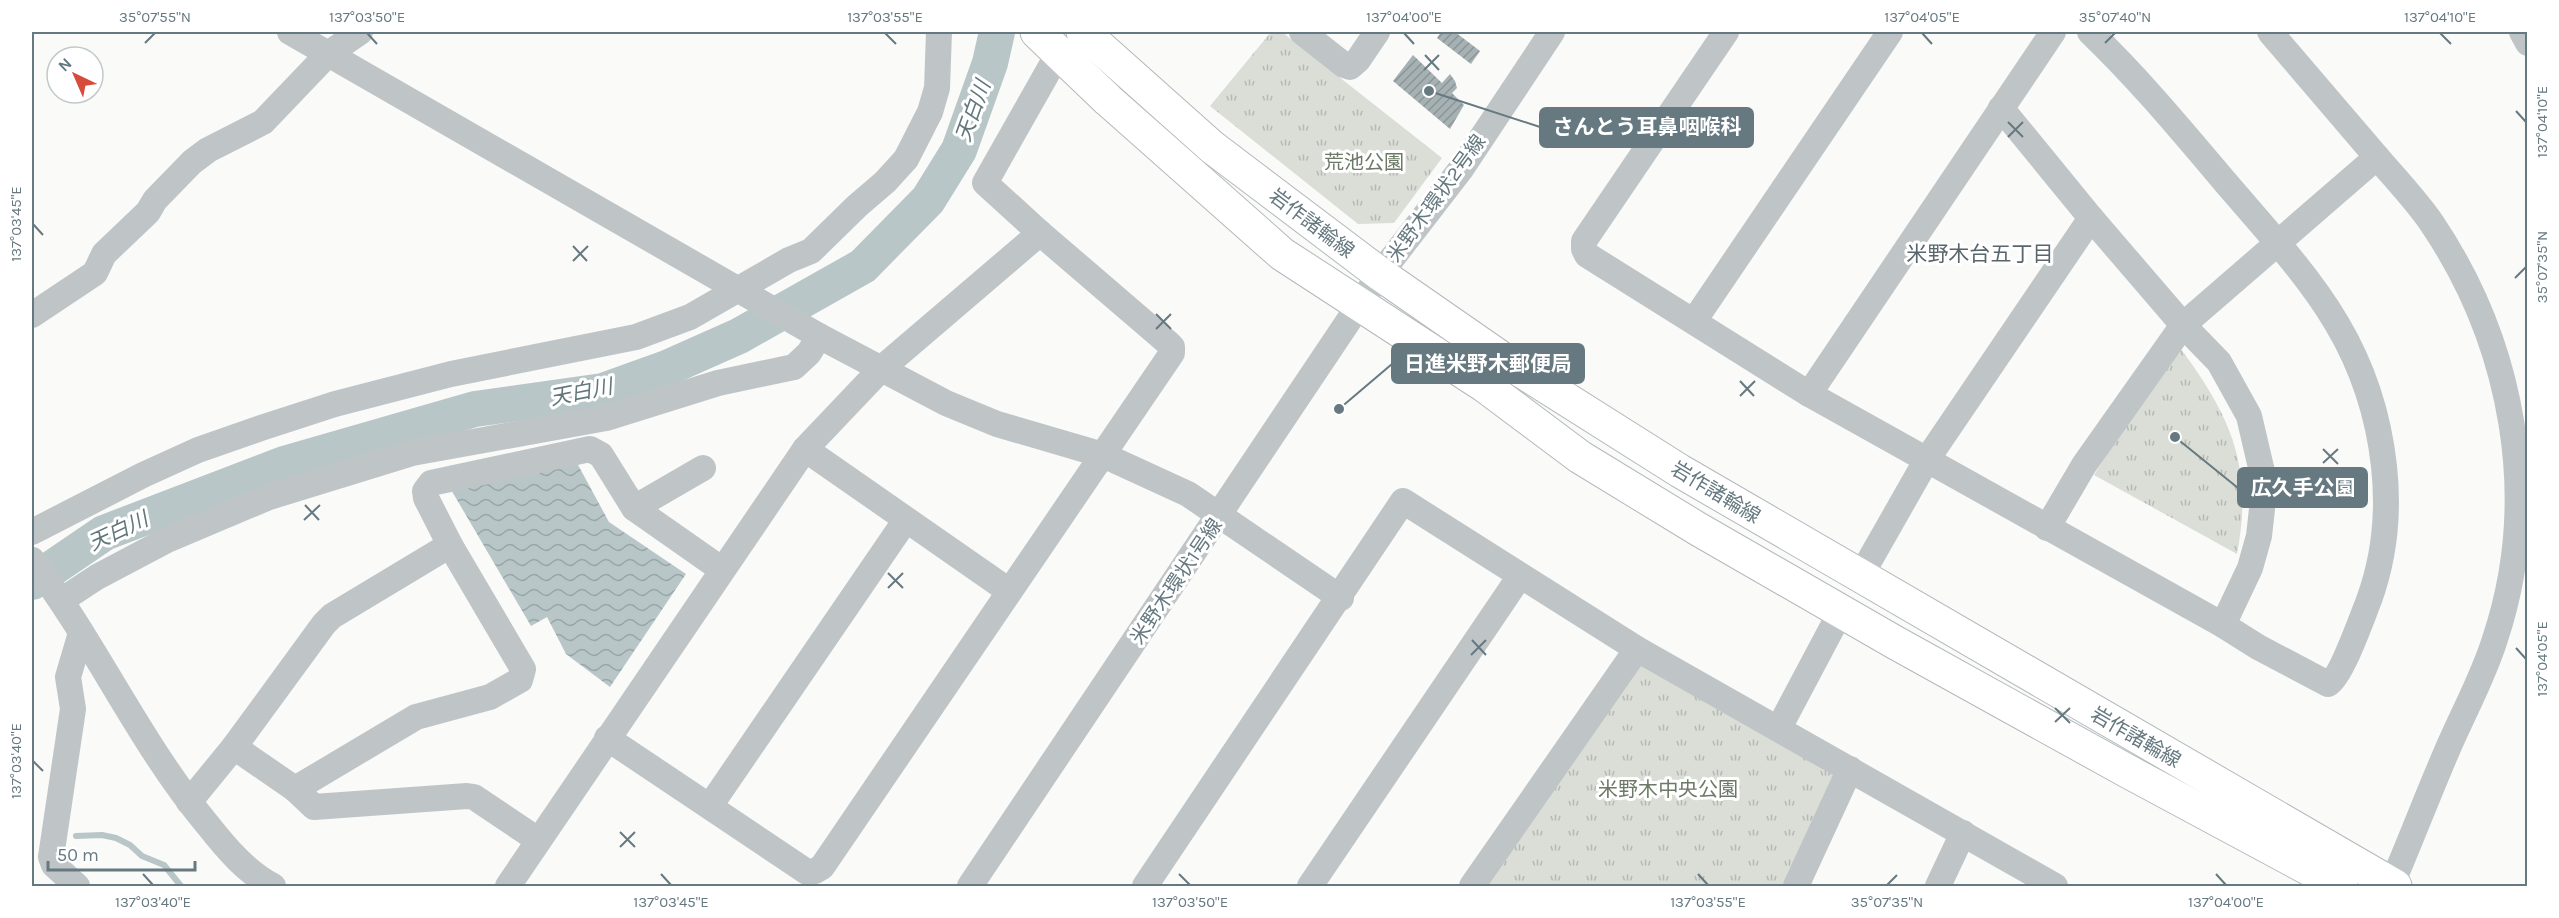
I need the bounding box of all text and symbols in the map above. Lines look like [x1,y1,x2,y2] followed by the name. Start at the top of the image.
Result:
[119,8,191,26] text: 35°07'55"N
[329,8,405,26] text: 137°03'50"E
[847,8,923,26] text: 137°03'55"E
[1366,8,1442,26] text: 137°04'00"E
[1884,8,1960,26] text: 137°04'05"E
[2079,8,2151,26] text: 35°07'40"N
[2404,8,2476,26] text: 137°04'10"E
[45,45,105,105] north arrow
[54,54,76,75] text: N
[951,75,996,145] water label: 天白川
[2533,86,2551,158] text: 137°04'10"E
[1540,108,1753,147] callout: さんとう耳鼻咽喉科
[1553,115,1742,139] text: さんとう耳鼻咽喉科
[1383,130,1490,266] street label: 米野木環状2号線
[1324,151,1404,174] park label: 荒池公園
[1265,184,1359,263] street label: 岩作諸輪線
[7,186,25,262] text: 137°03'45"E
[2533,231,2551,303] text: 35°07'35"N
[1907,242,2054,266] district label: 米野木台五丁目
[1392,344,1584,383] callout: 日進米野木郵便局
[1404,352,1572,376] text: 日進米野木郵便局
[548,374,616,410] water label: 天白川
[1667,457,1765,528] street label: 岩作諸輪線
[2238,468,2367,507] callout: 広久手公園
[2251,476,2356,500] text: 広久手公園
[84,506,153,555] water label: 天白川
[1126,514,1227,648] street label: 米野木環状1号線
[2533,621,2551,697] text: 137°04'05"E
[2087,702,2185,772] street label: 岩作諸輪線
[7,723,25,799] text: 137°03'40"E
[1598,778,1738,801] park label: 米野木中央公園
[48,834,195,872] scale bar
[57,844,99,866] text: 50 m
[115,893,191,911] text: 137°03'40"E
[633,893,709,911] text: 137°03'45"E
[1152,893,1228,911] text: 137°03'50"E
[1670,893,1746,911] text: 137°03'55"E
[1851,893,1923,911] text: 35°07'35"N
[2188,893,2264,911] text: 137°04'00"E

